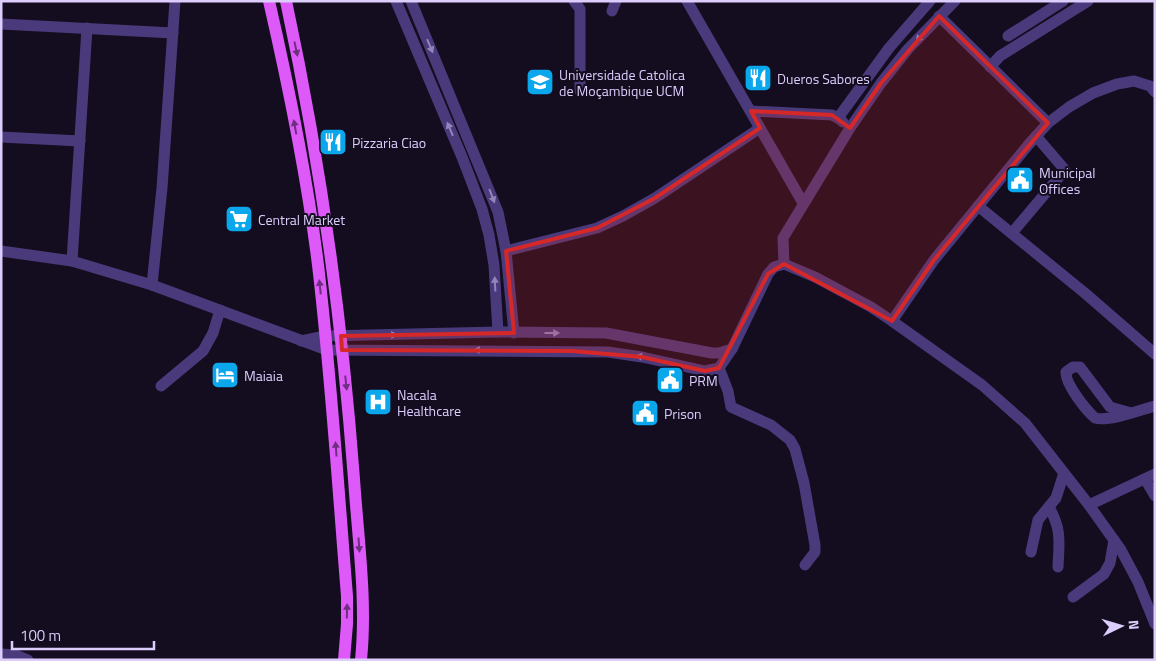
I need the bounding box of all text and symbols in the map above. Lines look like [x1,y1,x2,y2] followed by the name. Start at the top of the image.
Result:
[915,30,926,43] one-way arrow
[426,39,434,54] one-way arrow
[293,41,301,57] one-way arrow
[743,63,773,93] restaurant icon: Dueros Sabores
[559,64,685,101] place label: Universidade Catolica de Moçambique UCM
[525,67,555,97] school or university icon: Universidade Catolica de Moçambique UCM
[777,68,870,89] place label: Dueros Sabores
[291,118,299,134] one-way arrow
[446,122,454,136] one-way arrow
[318,127,348,157] restaurant icon: Pizzaria Ciao
[352,132,426,153] place label: Pizzaria Ciao
[1039,162,1096,199] place label: Municipal Offices
[1005,165,1035,195] public building icon: Municipal Offices
[489,189,496,204] one-way arrow
[224,204,254,234] supermarket icon: Central Market
[258,209,345,230] place label: Central Market
[491,275,499,291] one-way arrow
[316,279,324,295] one-way arrow
[545,329,561,337] one-way arrow
[382,331,398,339] one-way arrow
[473,346,489,354] one-way arrow
[635,353,651,361] one-way arrow
[210,360,240,390] hotel icon: Maiaia
[244,365,283,386] place label: Maiaia
[655,365,685,395] public building icon: PRM
[689,370,718,391] place label: PRM
[342,375,350,391] one-way arrow
[397,384,461,421] place label: Nacala Healthcare
[363,387,393,417] hospital icon: Nacala Healthcare
[630,398,660,428] public building icon: Prison
[664,403,702,424] place label: Prison
[331,441,339,457] one-way arrow
[355,537,363,553] one-way arrow
[1096,601,1146,651] north arrow
[343,603,351,619] one-way arrow
[12,618,155,650] scale bar
[1124,619,1145,631] text: N
[20,624,61,647] text: 100 m

